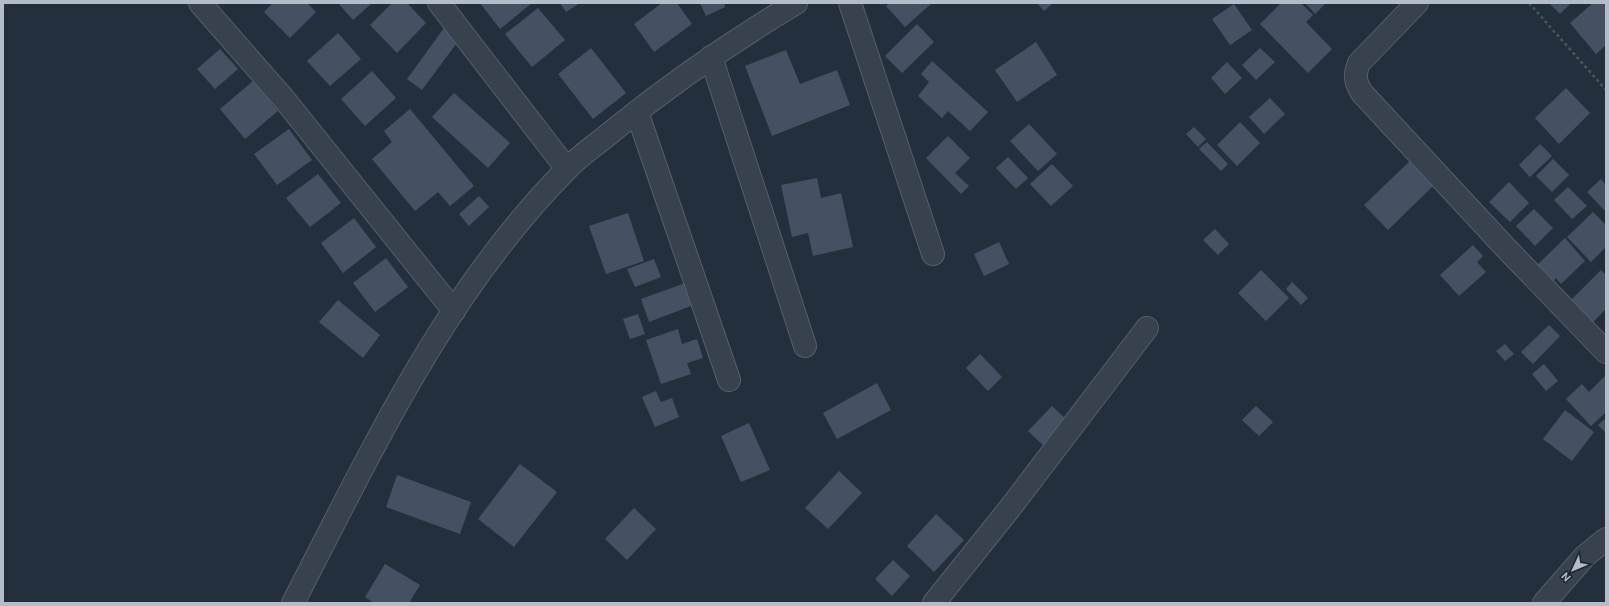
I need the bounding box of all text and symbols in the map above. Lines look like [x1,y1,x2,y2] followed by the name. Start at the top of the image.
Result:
[1553,550,1593,590] north arrow
[1558,569,1574,585] text: N

